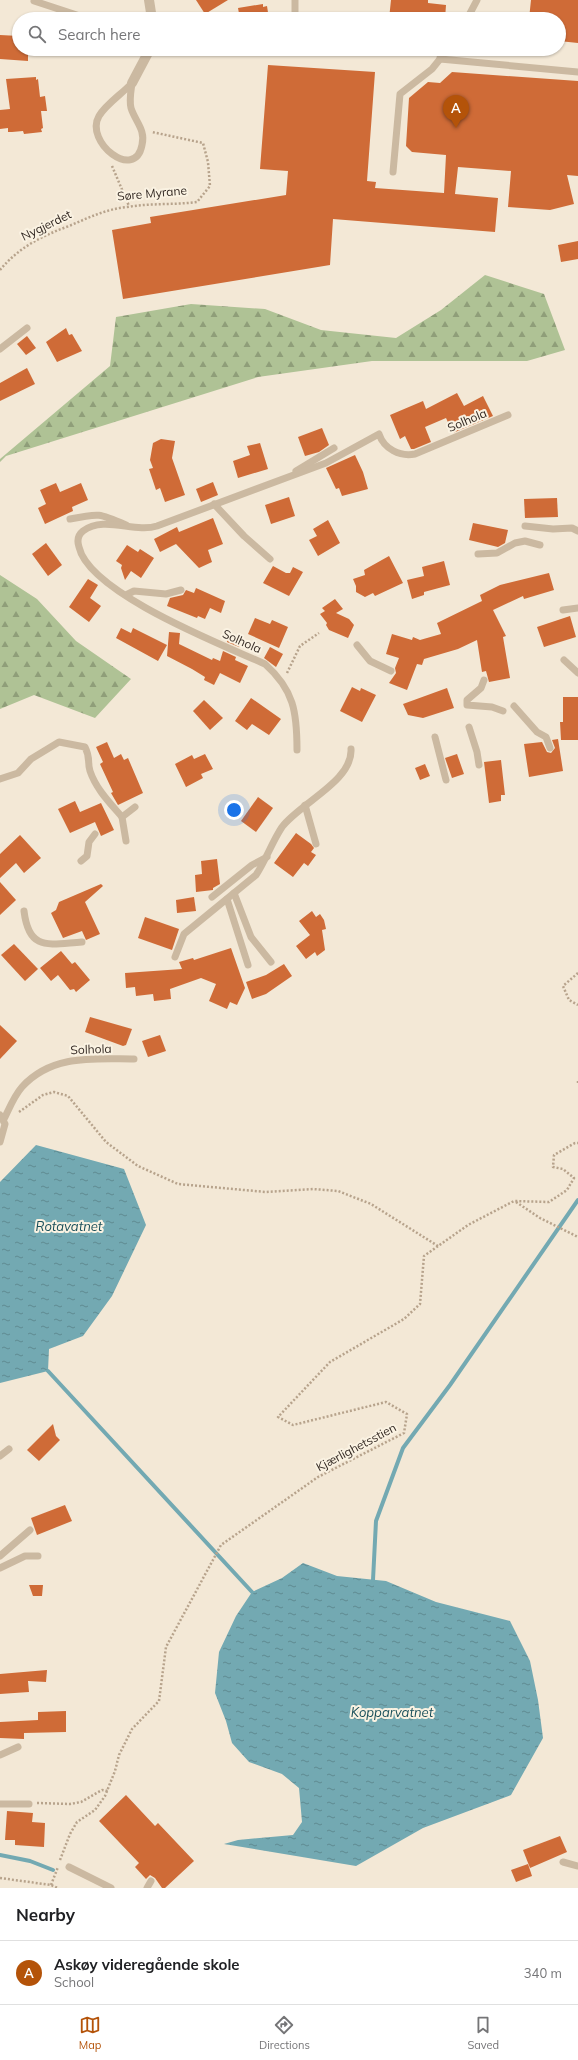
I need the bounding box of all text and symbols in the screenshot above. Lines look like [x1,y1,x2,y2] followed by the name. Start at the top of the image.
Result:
[12,12,566,56] search box
[26,23,48,45] icon: search
[58,25,140,44] text: Search here
[443,95,469,128] pin: A
[116,182,188,204] street label: Søre Myrane
[18,206,74,244] street label: Nygjerdet
[445,405,489,435] street label: Solhola
[220,626,264,656] street label: Solhola
[224,800,244,820] your location
[70,1041,112,1057] street label: Solhola
[36,1218,103,1234] water label: Rotavatnet
[313,1420,399,1474] street label: Kjærlighetsstien
[351,1704,434,1720] water label: Kopparvatnet
[16,1904,75,1925] text: Nearby
[54,1955,240,1974] text: Askøy videregående skole
[24,1965,34,1981] text: A
[524,1965,562,1981] text: 340 m
[54,1974,94,1990] text: School
[79,2014,101,2052] tab: Map
[259,2014,310,2052] tab: Directions
[467,2014,499,2052] tab: Saved

